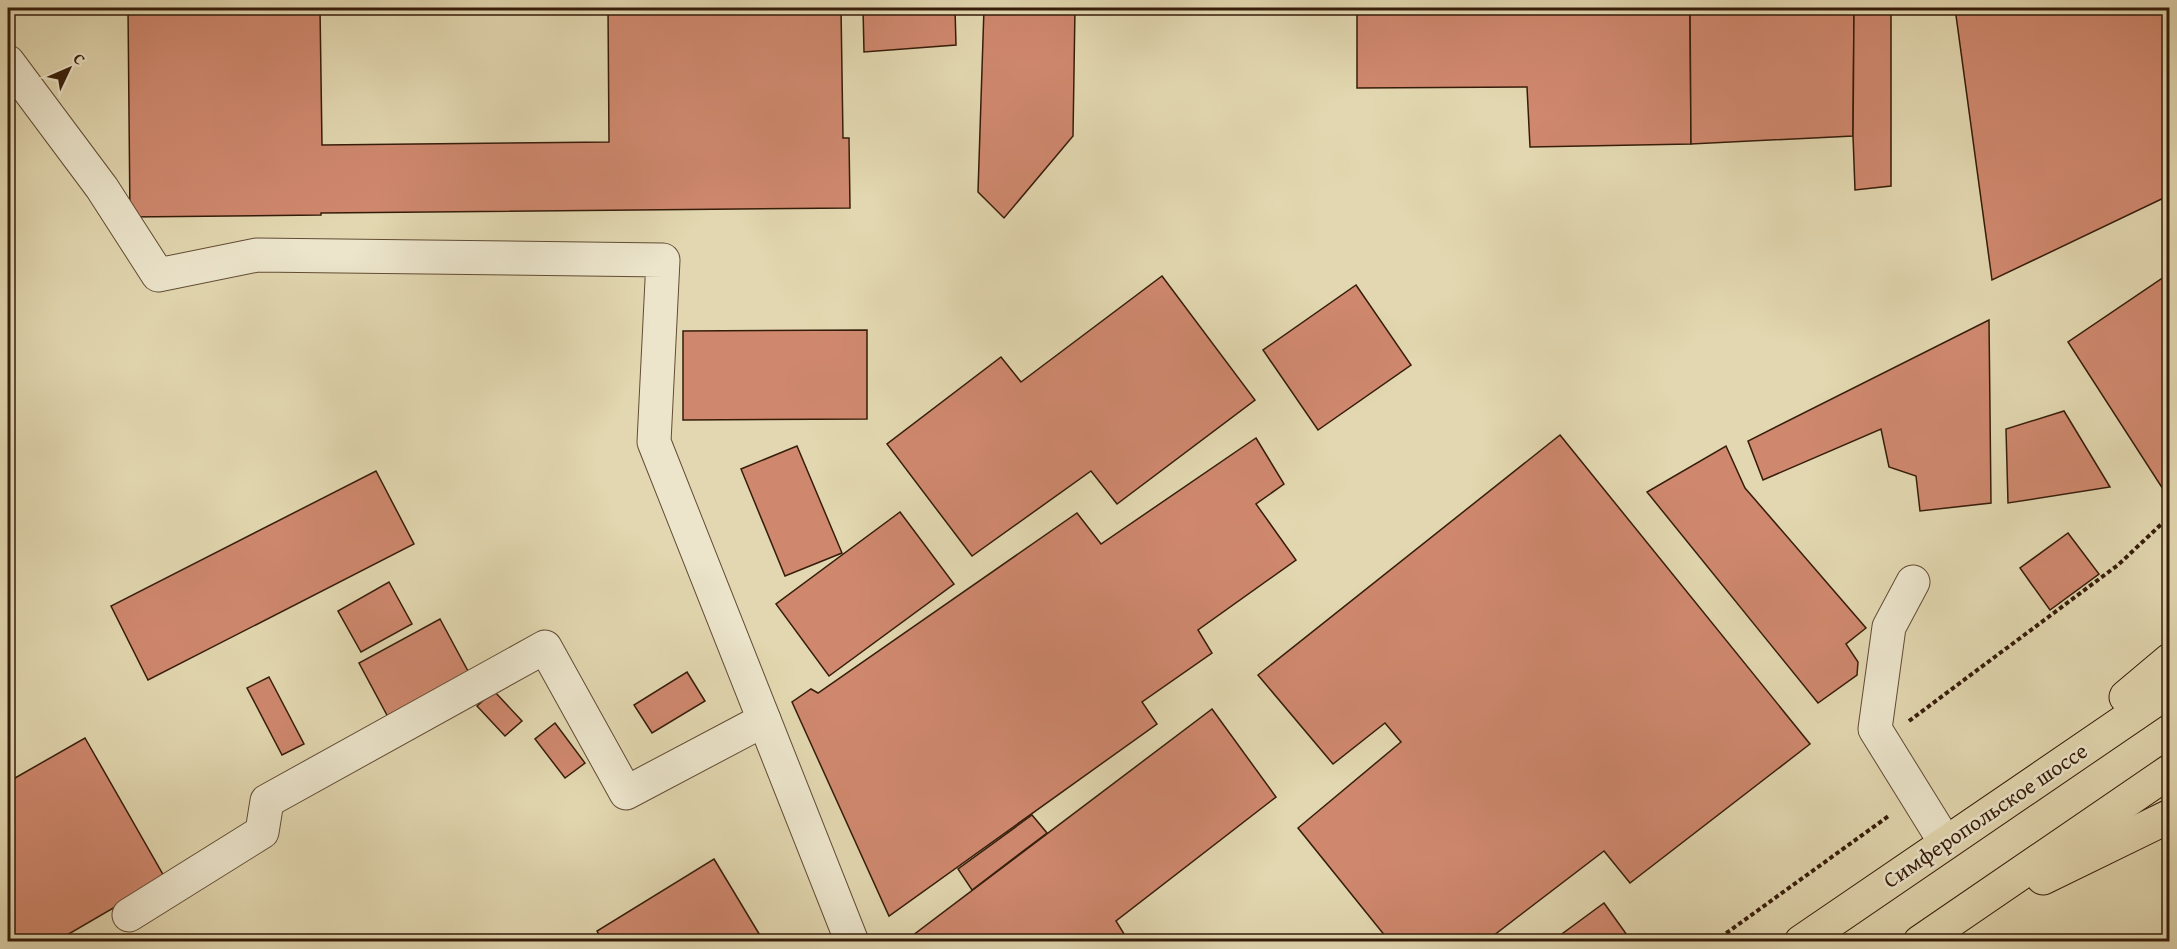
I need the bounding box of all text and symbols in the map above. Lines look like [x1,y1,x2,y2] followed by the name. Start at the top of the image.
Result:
[39,39,99,99] north arrow
[68,47,92,70] text: С
[1876,735,2094,895] street label: Симферопольское шоссе

